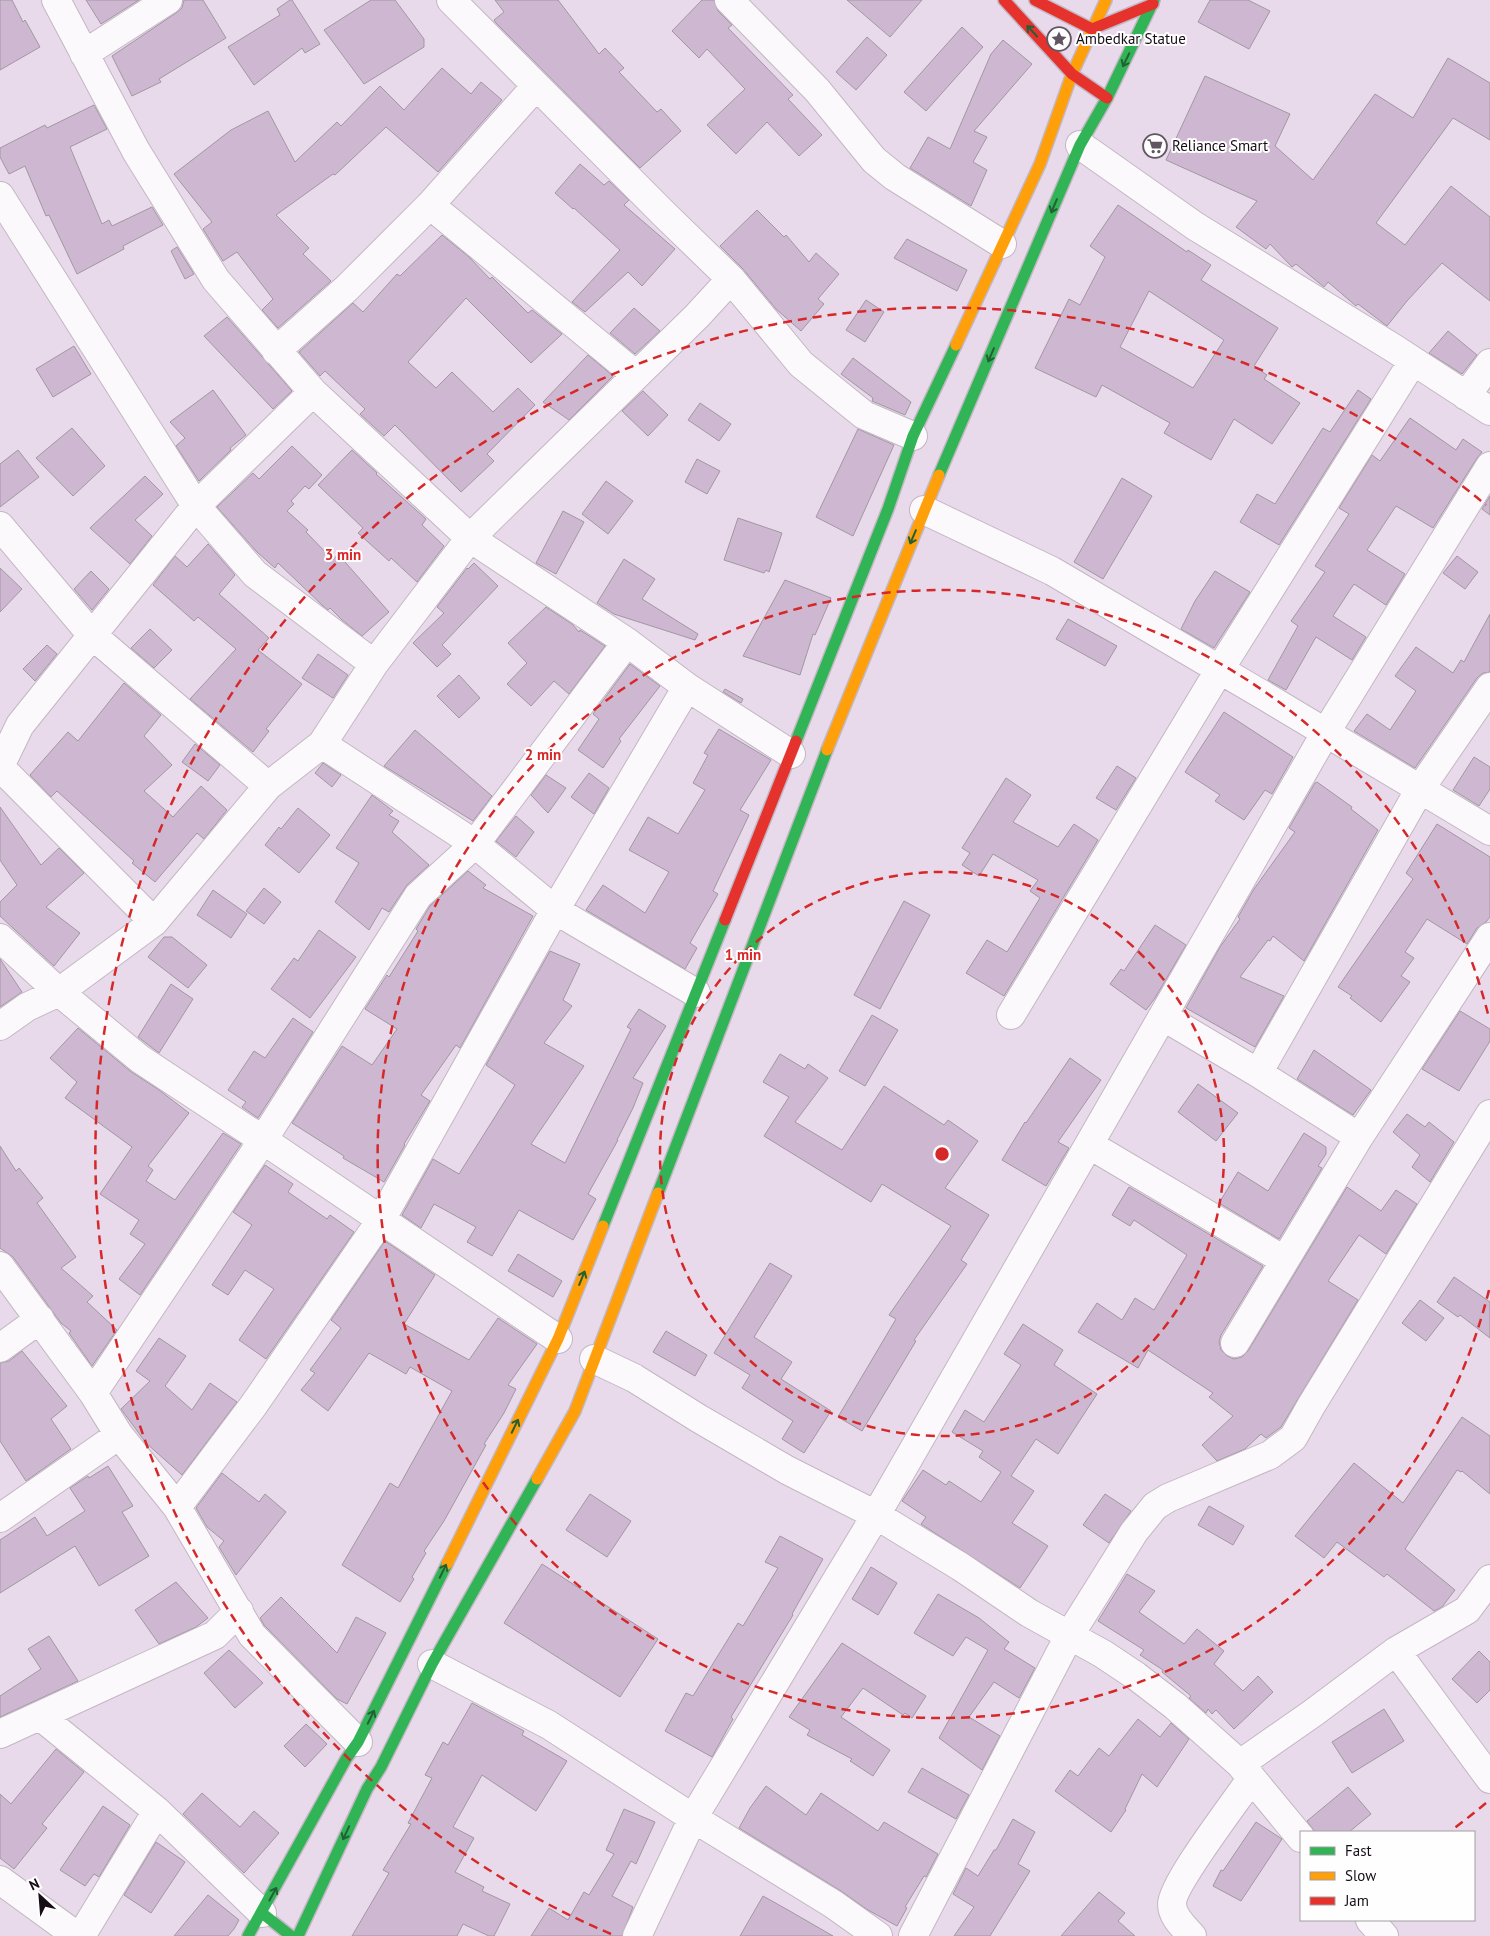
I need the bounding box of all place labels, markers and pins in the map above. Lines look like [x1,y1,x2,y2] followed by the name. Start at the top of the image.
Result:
[1046,26,1072,52] place icon: Ambedkar Statue
[1076,29,1186,48] place label: Ambedkar Statue
[1142,133,1168,159] supermarket icon: Reliance Smart
[1172,136,1268,155] place label: Reliance Smart
[933,1145,951,1163] centre of rings

